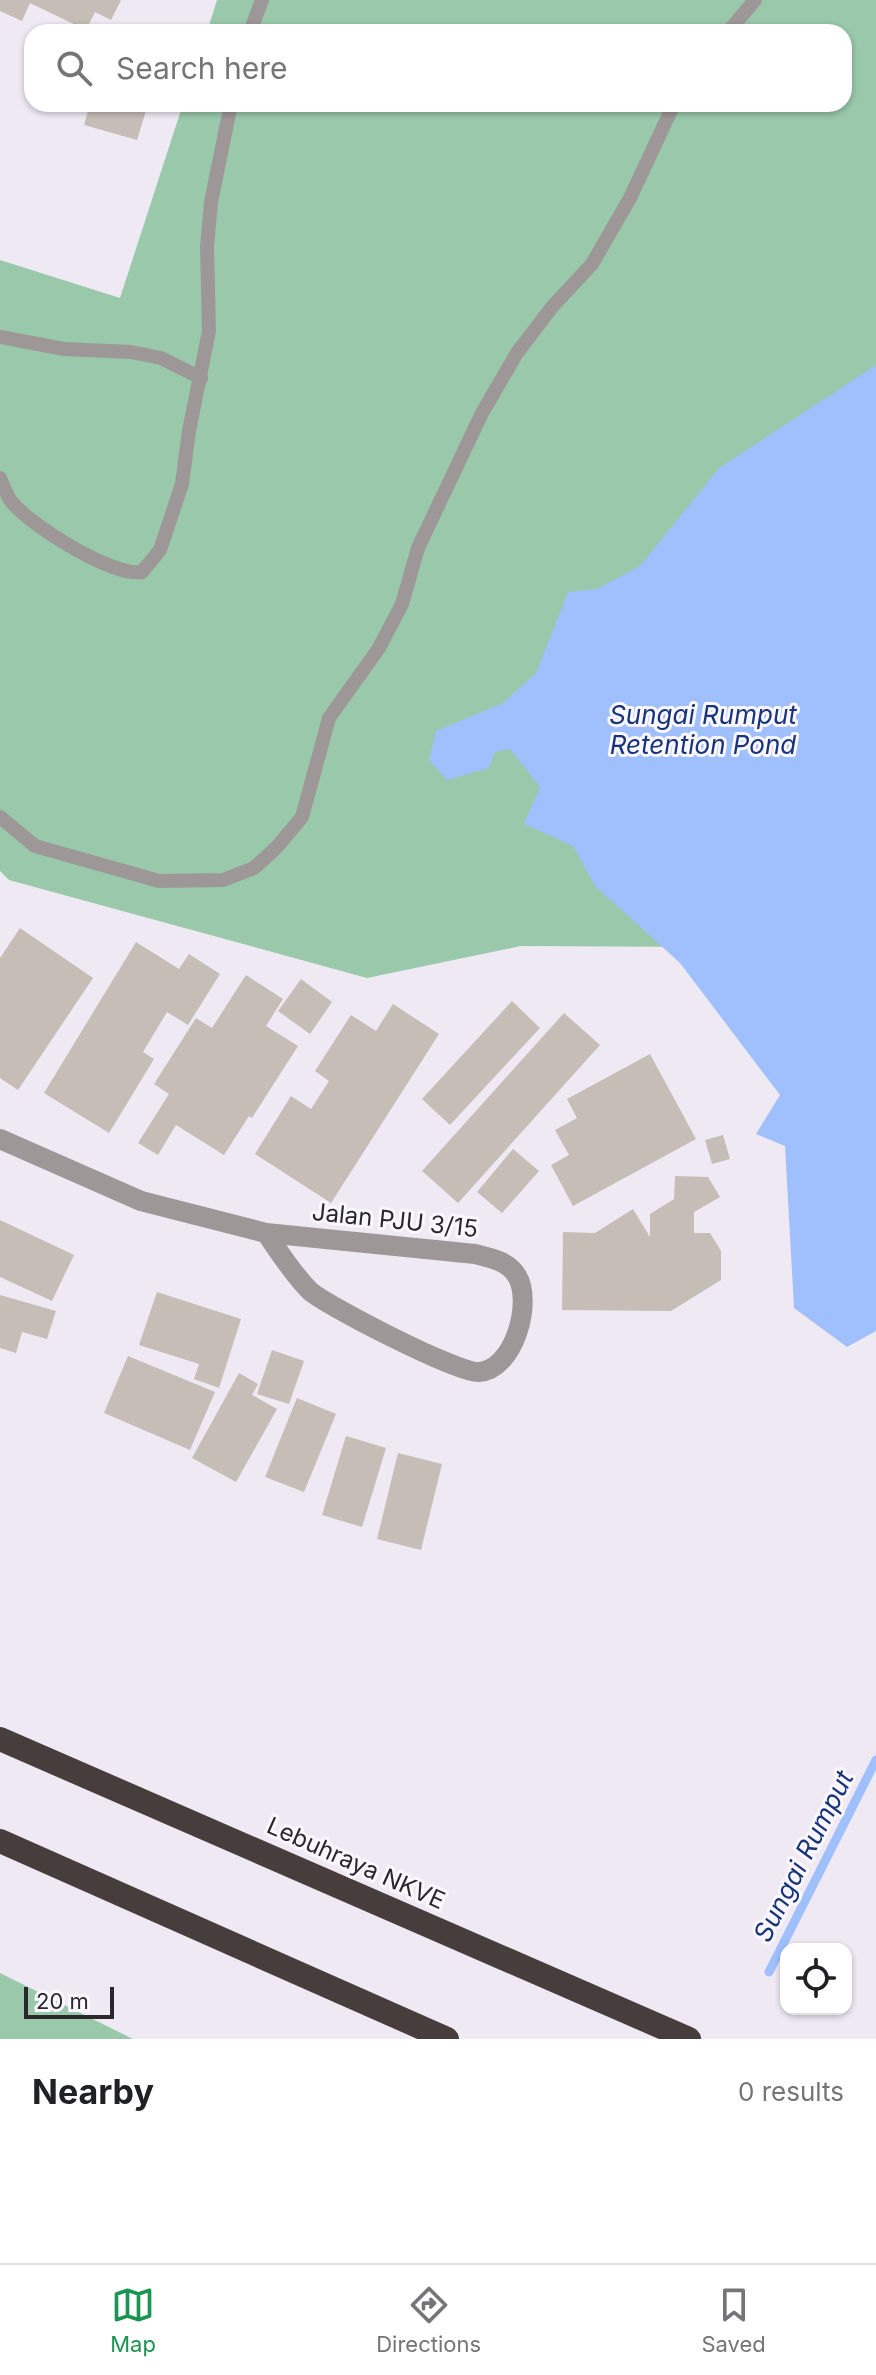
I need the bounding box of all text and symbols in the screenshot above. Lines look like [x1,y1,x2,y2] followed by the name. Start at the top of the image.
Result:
[24,24,852,112] search box
[52,46,96,90] icon: search
[116,50,288,86] text: Search here
[609,699,797,760] water label: Sungai Rumput Retention Pond
[311,1197,479,1243] street label: Jalan PJU 3/15
[747,1765,860,1947] water label: Sungai Rumput
[263,1811,449,1915] street label: Lebuhraya NKVE
[780,1943,852,2015] map controls
[780,1943,852,2015] button: locate
[24,1983,114,2019] scale bar
[36,1988,89,2014] text: 20 m
[32,2071,154,2112] text: Nearby
[738,2076,844,2107] text: 0 results
[110,2283,156,2357] tab: Map
[376,2283,481,2357] tab: Directions
[701,2283,766,2357] tab: Saved

